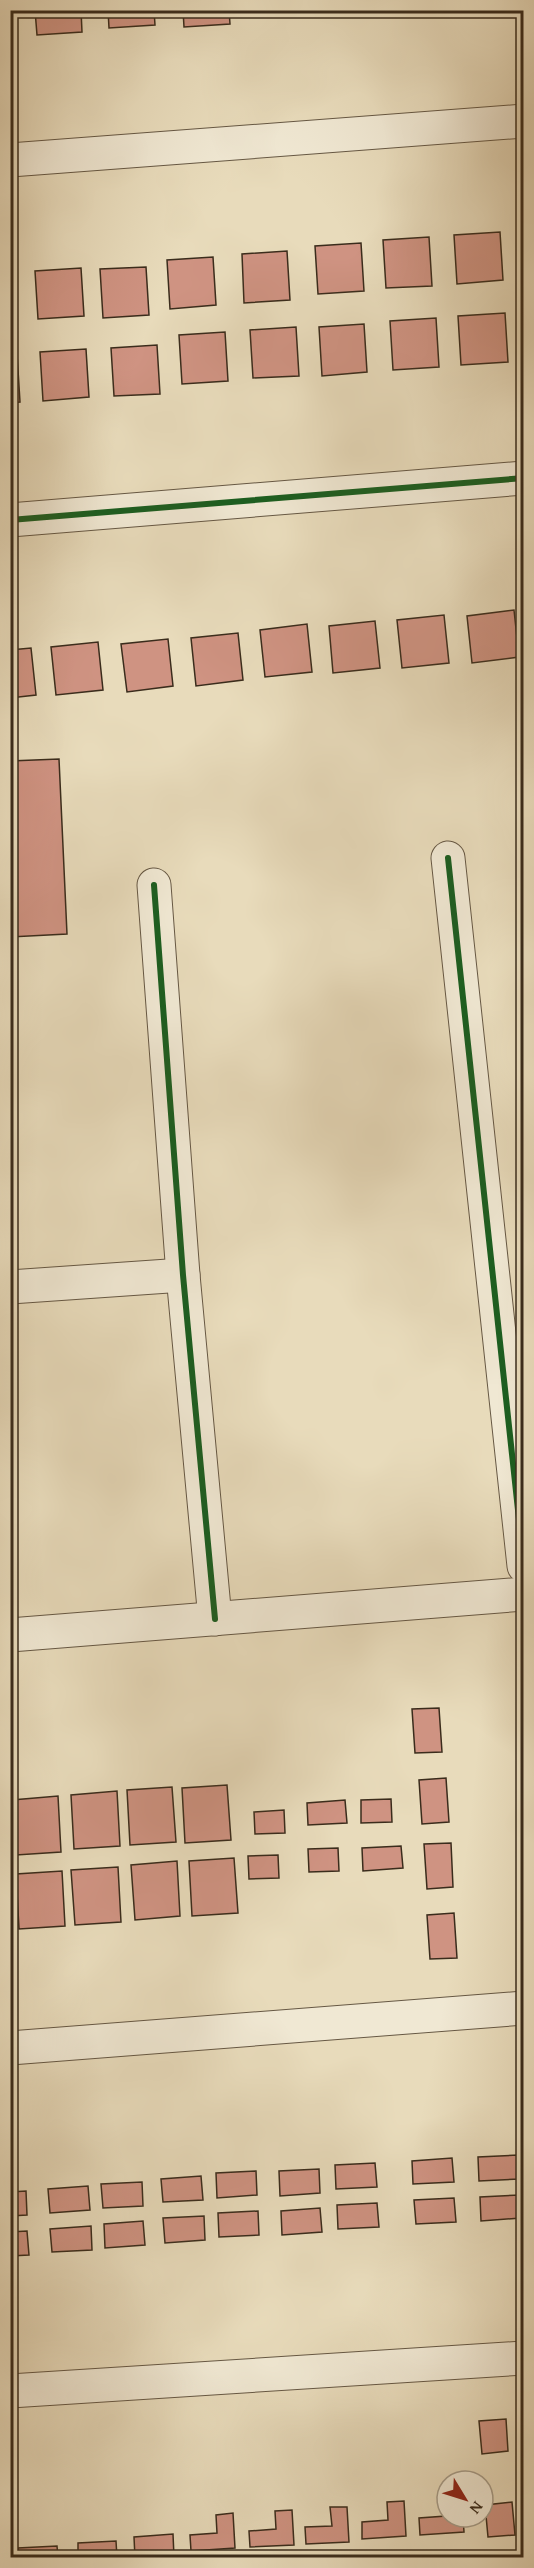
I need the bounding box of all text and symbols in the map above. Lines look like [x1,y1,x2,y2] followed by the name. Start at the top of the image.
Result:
[435,2469,495,2529] north arrow
[464,2497,490,2520] text: N

